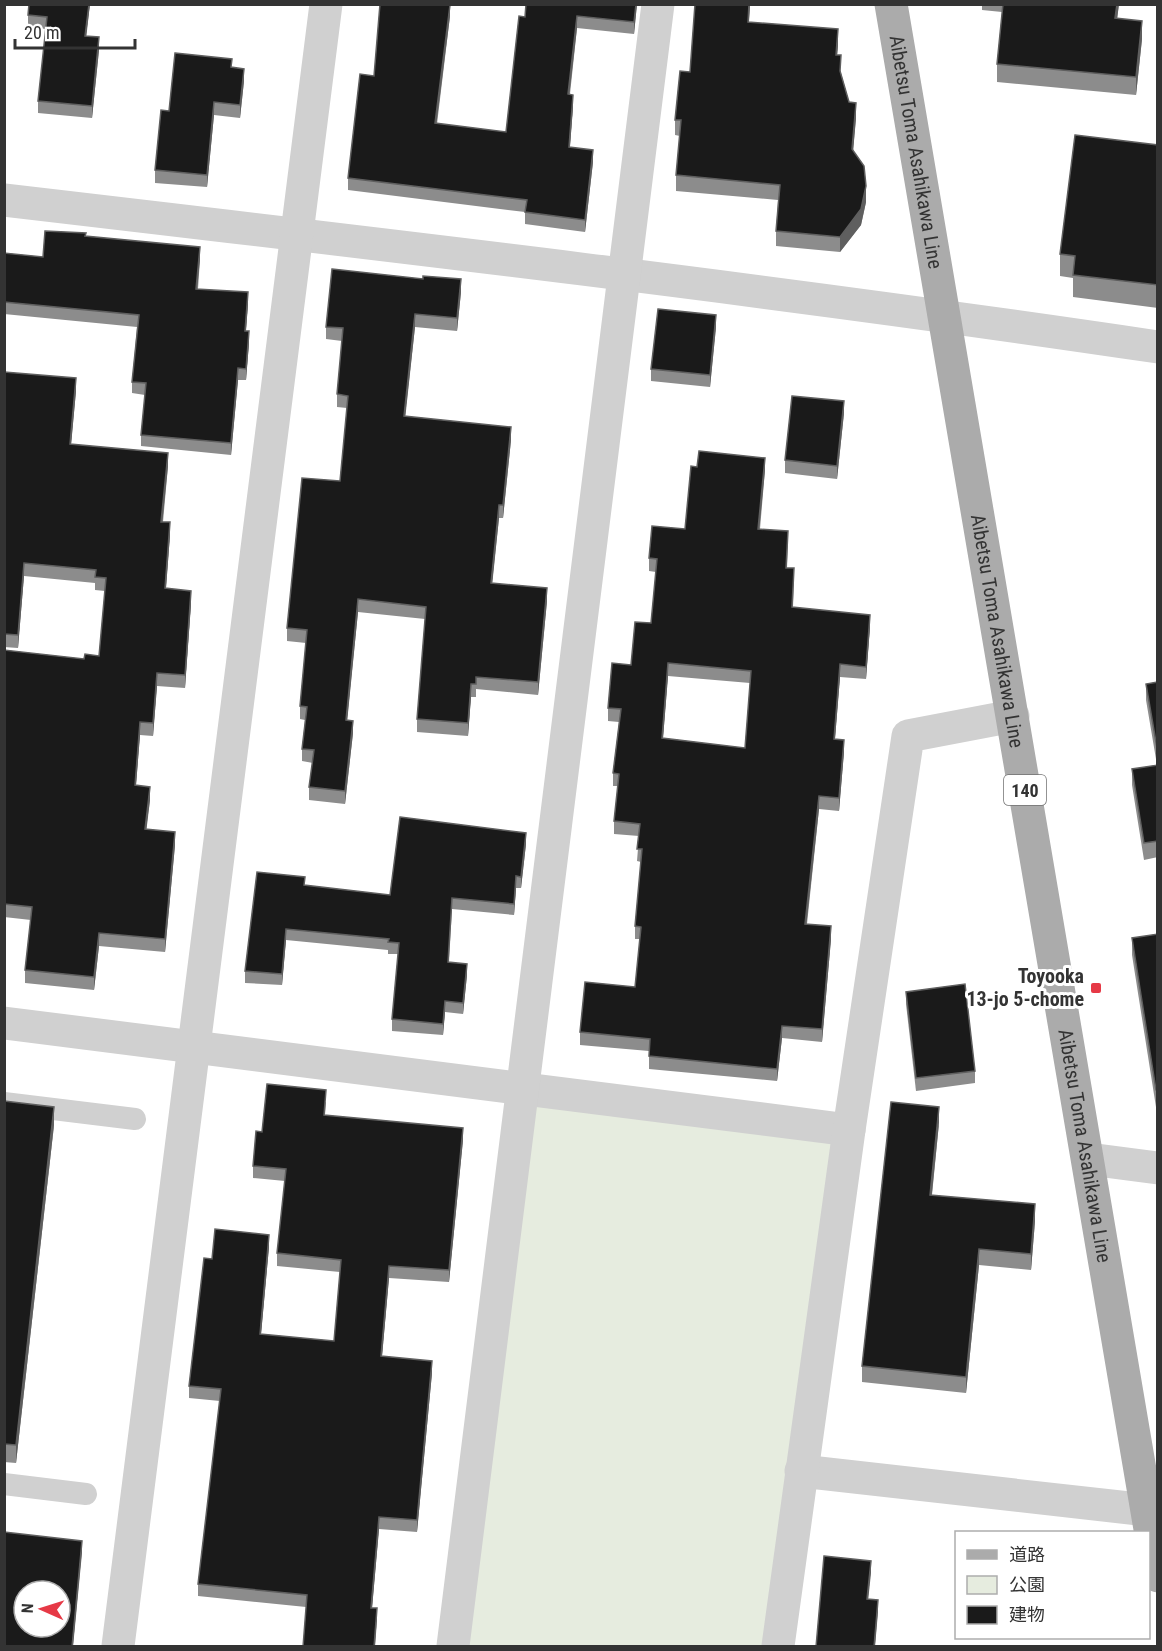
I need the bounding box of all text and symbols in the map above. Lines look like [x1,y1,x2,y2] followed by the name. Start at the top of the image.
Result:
[15,12,135,50] scale bar
[24,22,59,43] text: 20 m
[884,33,948,271] street label: Aibetsu Toma Asahikawa Line
[966,512,1029,750] street label: Aibetsu Toma Asahikawa Line
[1004,775,1046,805] road number: 140
[966,964,1084,1011] place label: Toyooka 13-jo 5-chome
[1089,981,1103,995] marker: Toyooka 13-jo 5-chome
[1053,1027,1117,1264] street label: Aibetsu Toma Asahikawa Line
[955,1531,1150,1639] legend
[1009,1544,1045,1565] text: 道路
[1009,1574,1045,1595] text: 公園
[12,1579,72,1639] north arrow
[18,1603,37,1614] text: N
[1009,1604,1045,1625] text: 建物

